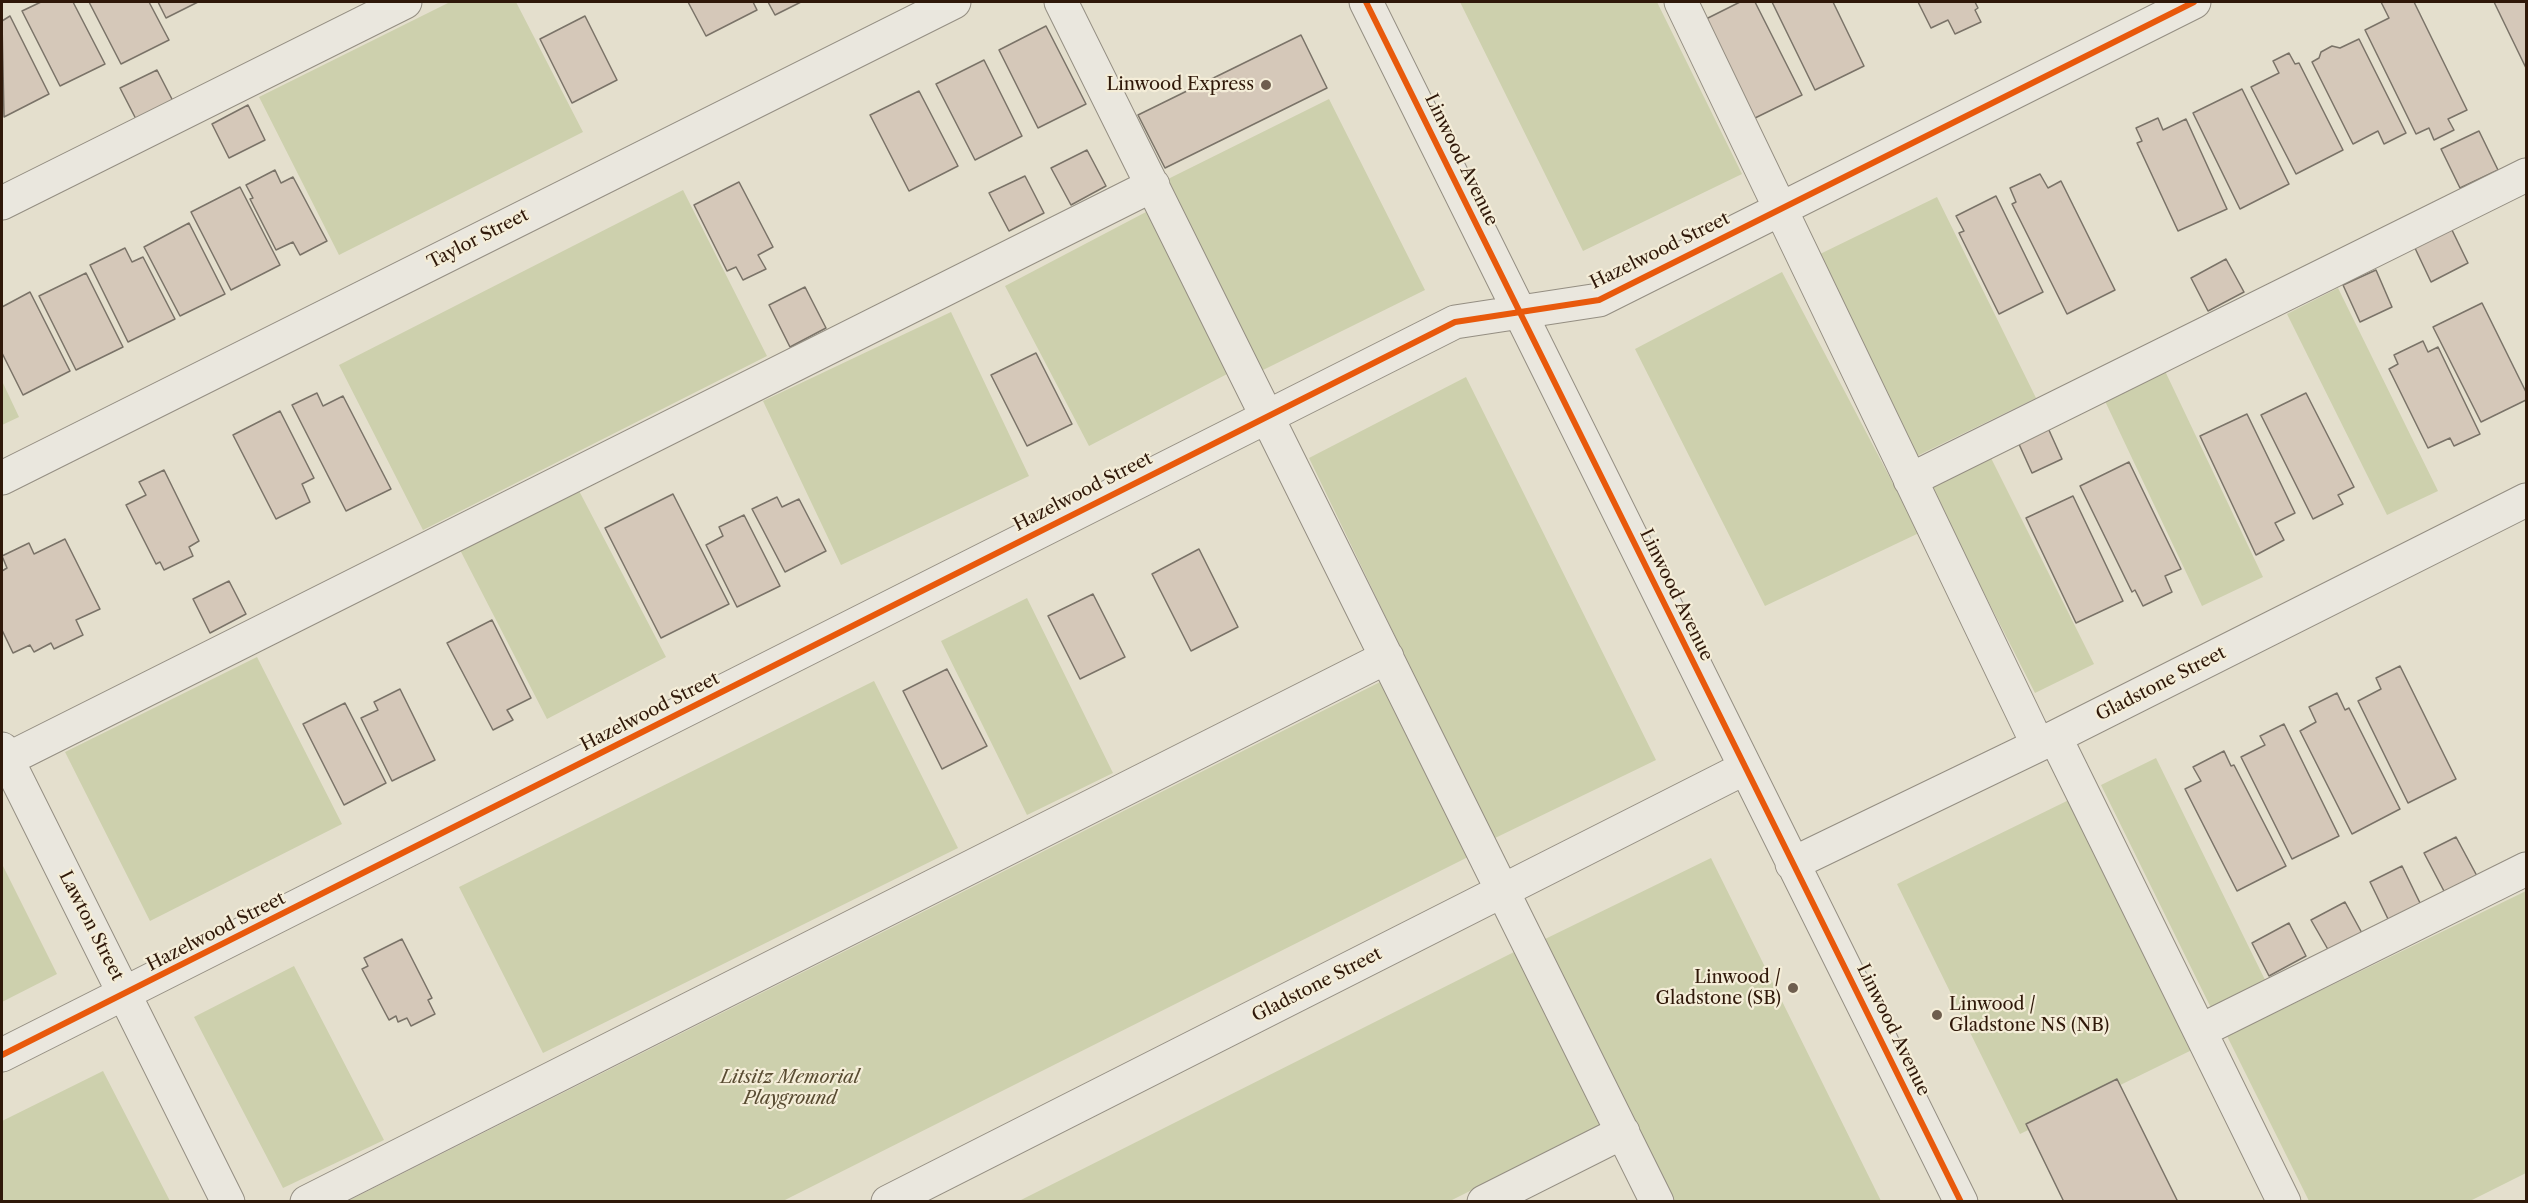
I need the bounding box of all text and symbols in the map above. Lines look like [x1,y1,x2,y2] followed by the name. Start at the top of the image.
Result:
[1107,74,1254,96] place label: Linwood Express
[1259,78,1273,92] marker: Linwood Express
[1420,90,1502,230] street label: Linwood Avenue
[424,204,532,274] street label: Taylor Street
[1587,208,1733,294] street label: Hazelwood Street
[1010,448,1156,536] street label: Hazelwood Street
[1635,525,1717,665] street label: Linwood Avenue
[2093,642,2229,726] street label: Gladstone Street
[577,668,723,756] street label: Hazelwood Street
[54,868,128,984] street label: Lawton Street
[143,888,289,976] street label: Hazelwood Street
[1249,943,1385,1027] street label: Gladstone Street
[1852,960,1934,1100] street label: Linwood Avenue
[1656,967,1781,1010] place label: Linwood / Gladstone (SB)
[1786,981,1800,995] marker: Linwood / Gladstone (SB)
[1949,994,2109,1036] place label: Linwood / Gladstone NS (NB)
[1930,1008,1944,1022] marker: Linwood / Gladstone NS (NB)
[720,1067,860,1110] park label: Litsitz Memorial Playground

